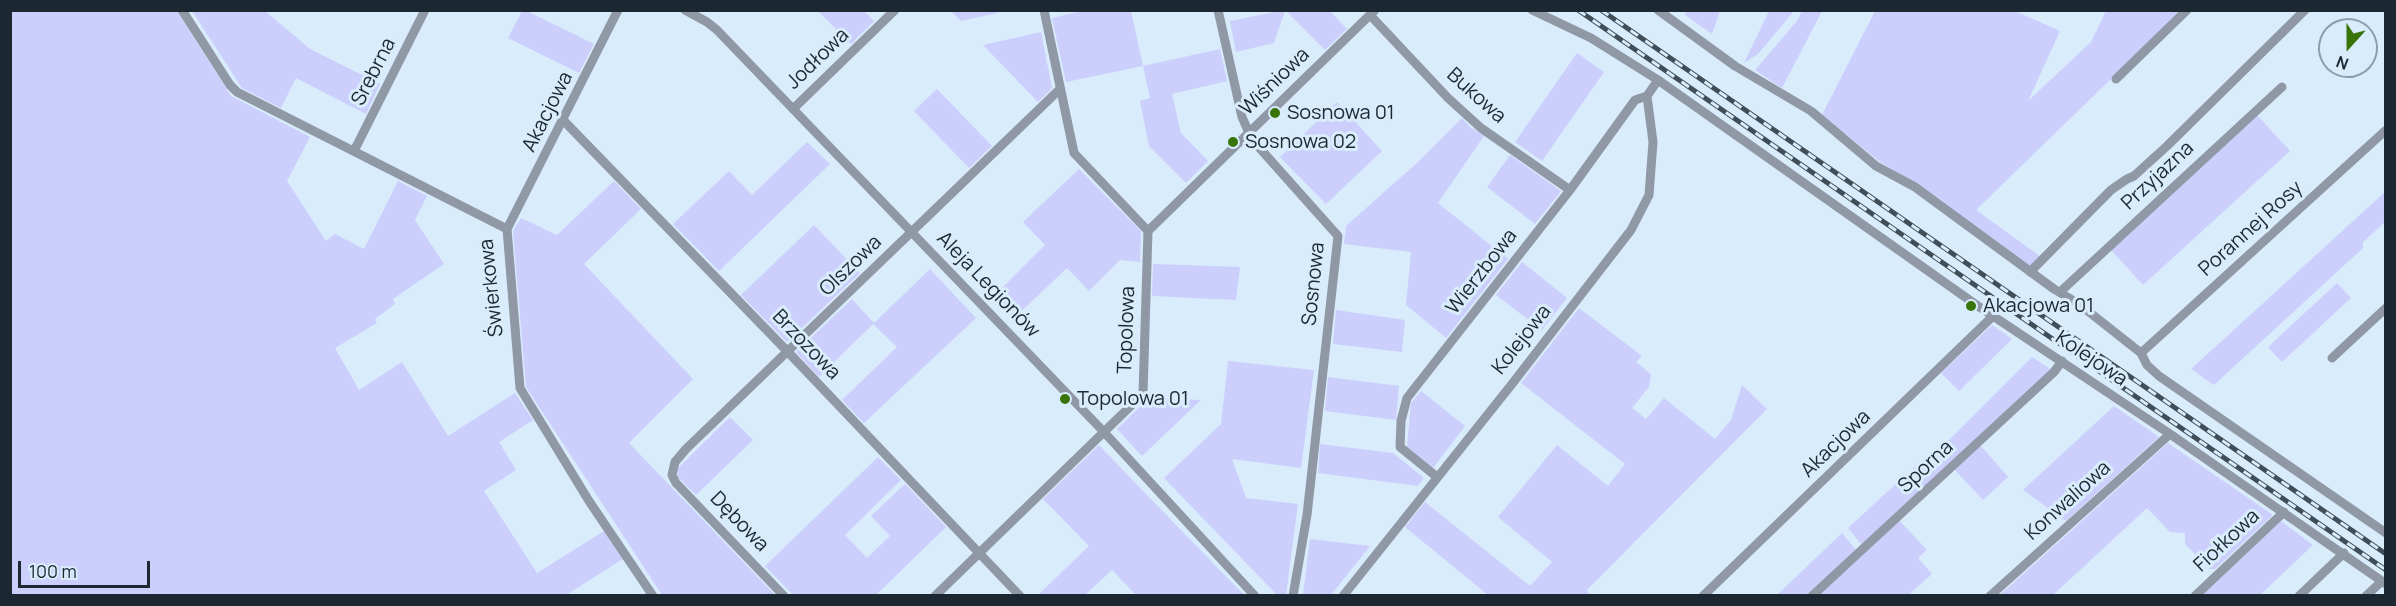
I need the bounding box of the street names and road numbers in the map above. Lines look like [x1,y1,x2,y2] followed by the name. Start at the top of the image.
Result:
[782,23,854,95] street label: Jodłowa
[347,34,401,110] street label: Srebrna
[1235,43,1315,121] street label: Wiśniowa
[1442,63,1510,129] street label: Bukowa
[518,68,578,156] street label: Akacjowa
[2117,137,2199,215] street label: Przyjazna
[2194,176,2308,282] street label: Porannej Rosy
[1441,225,1523,319] street label: Wierzbowa
[931,227,1045,343] street label: Aleja Legionów
[815,231,887,301] street label: Olszowa
[475,238,509,338] street label: Świerkowa
[1298,241,1330,327] street label: Sosnowa
[1113,286,1141,374] street label: Topolowa
[1487,300,1557,380] street label: Kolejowa
[767,305,845,385] street label: Brzozowa
[2050,326,2132,392] street label: Kolejowa
[1796,405,1876,483] street label: Akacjowa
[1894,436,1958,498] street label: Sporna
[2020,456,2116,546] street label: Konwaliowa
[705,487,773,557] street label: Dębowa
[2189,505,2265,577] street label: Fiołkowa

